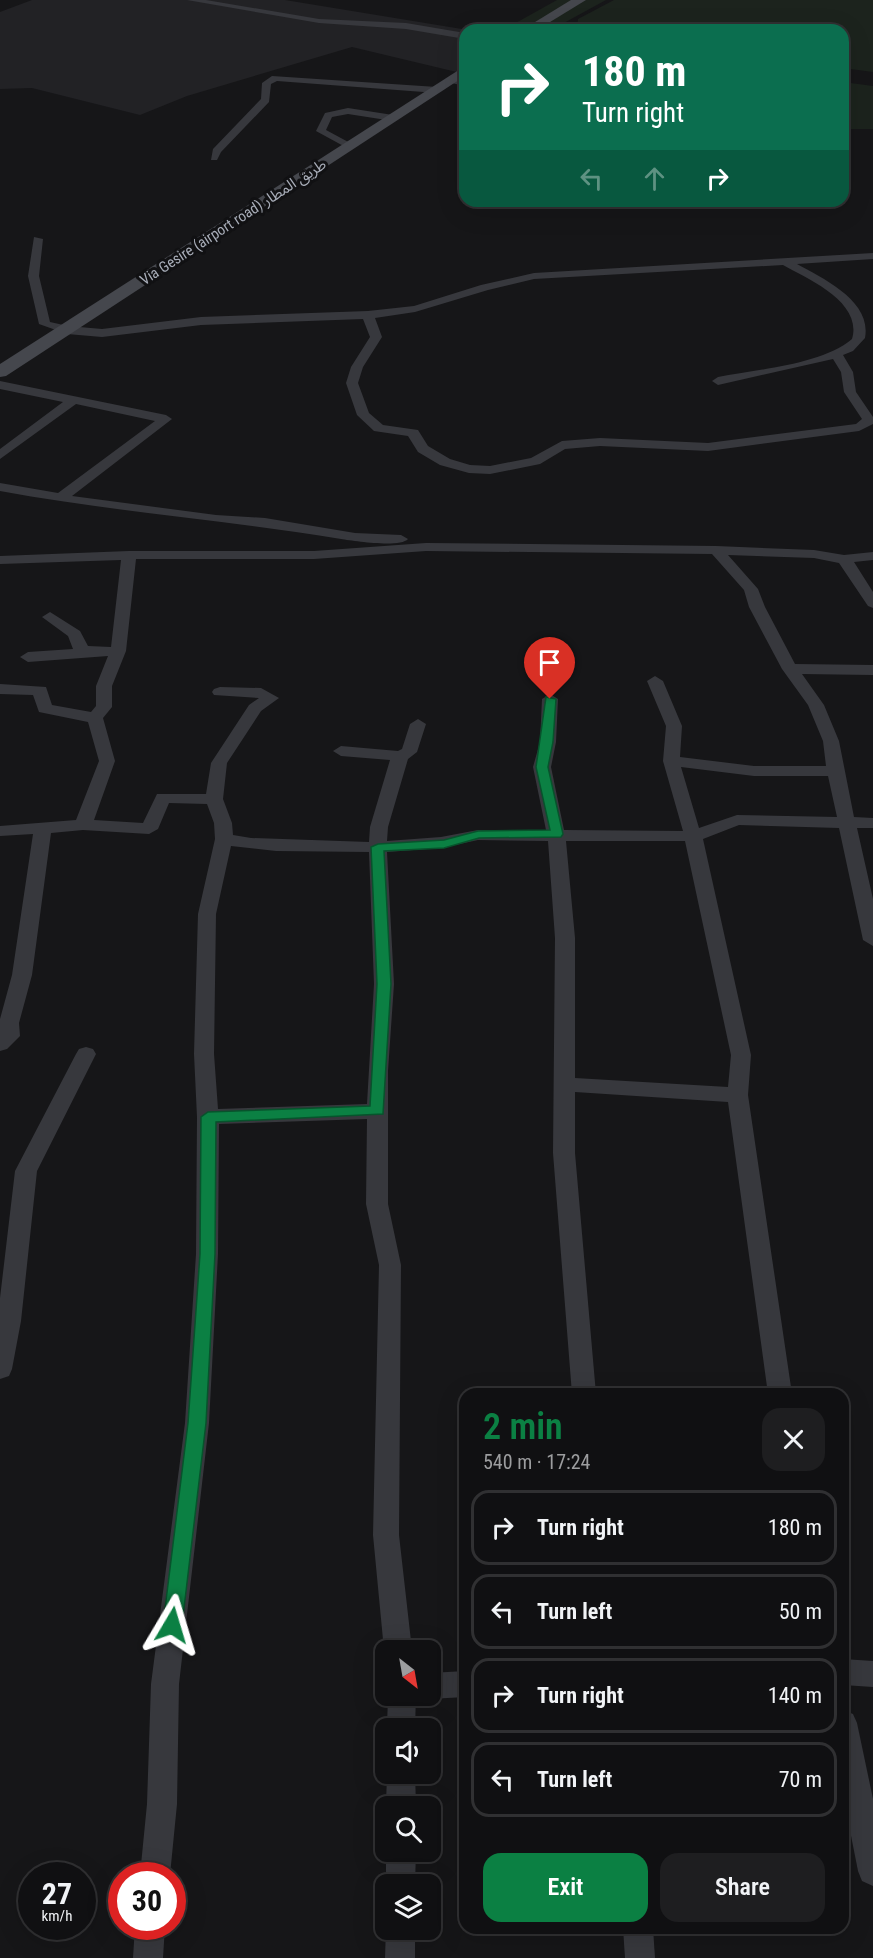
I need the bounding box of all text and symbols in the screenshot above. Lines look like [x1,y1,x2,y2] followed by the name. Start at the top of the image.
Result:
[582,47,687,96] text: 180 m
[483,48,561,126] icon: right
[582,97,684,129] text: Turn right
[137,155,330,290] street label: Via Gesire (airport road) طريق المطار
[575,162,608,195] icon: left
[638,162,671,195] icon: ahead
[701,162,734,195] icon: right
[524,637,575,699] pin
[533,646,566,679] icon: arrive
[483,1406,563,1448] text: 2 min
[762,1408,825,1471] button: close
[483,1450,590,1474] text: 540 m · 17:24
[486,1511,519,1544] icon: right
[537,1515,624,1540] text: Turn right
[768,1515,822,1540] text: 180 m
[140,1593,204,1657] position arrow
[486,1595,519,1628] icon: left
[537,1599,612,1624] text: Turn left
[779,1599,822,1624] text: 50 m
[375,1640,441,1706] north arrow
[375,1640,441,1940] map controls
[486,1679,519,1712] icon: right
[537,1683,624,1708] text: Turn right
[768,1683,822,1708] text: 140 m
[375,1718,441,1784] button: sound
[486,1763,519,1796] icon: left
[537,1767,612,1792] text: Turn left
[779,1767,822,1792] text: 70 m
[375,1796,441,1862] button: search
[483,1853,648,1922] button: Exit
[660,1853,825,1922] button: Share
[108,1862,186,1940] speed limit sign: 30
[375,1874,441,1940] button: layers
[42,1876,72,1911] text: 27
[42,1907,72,1925] text: km/h

